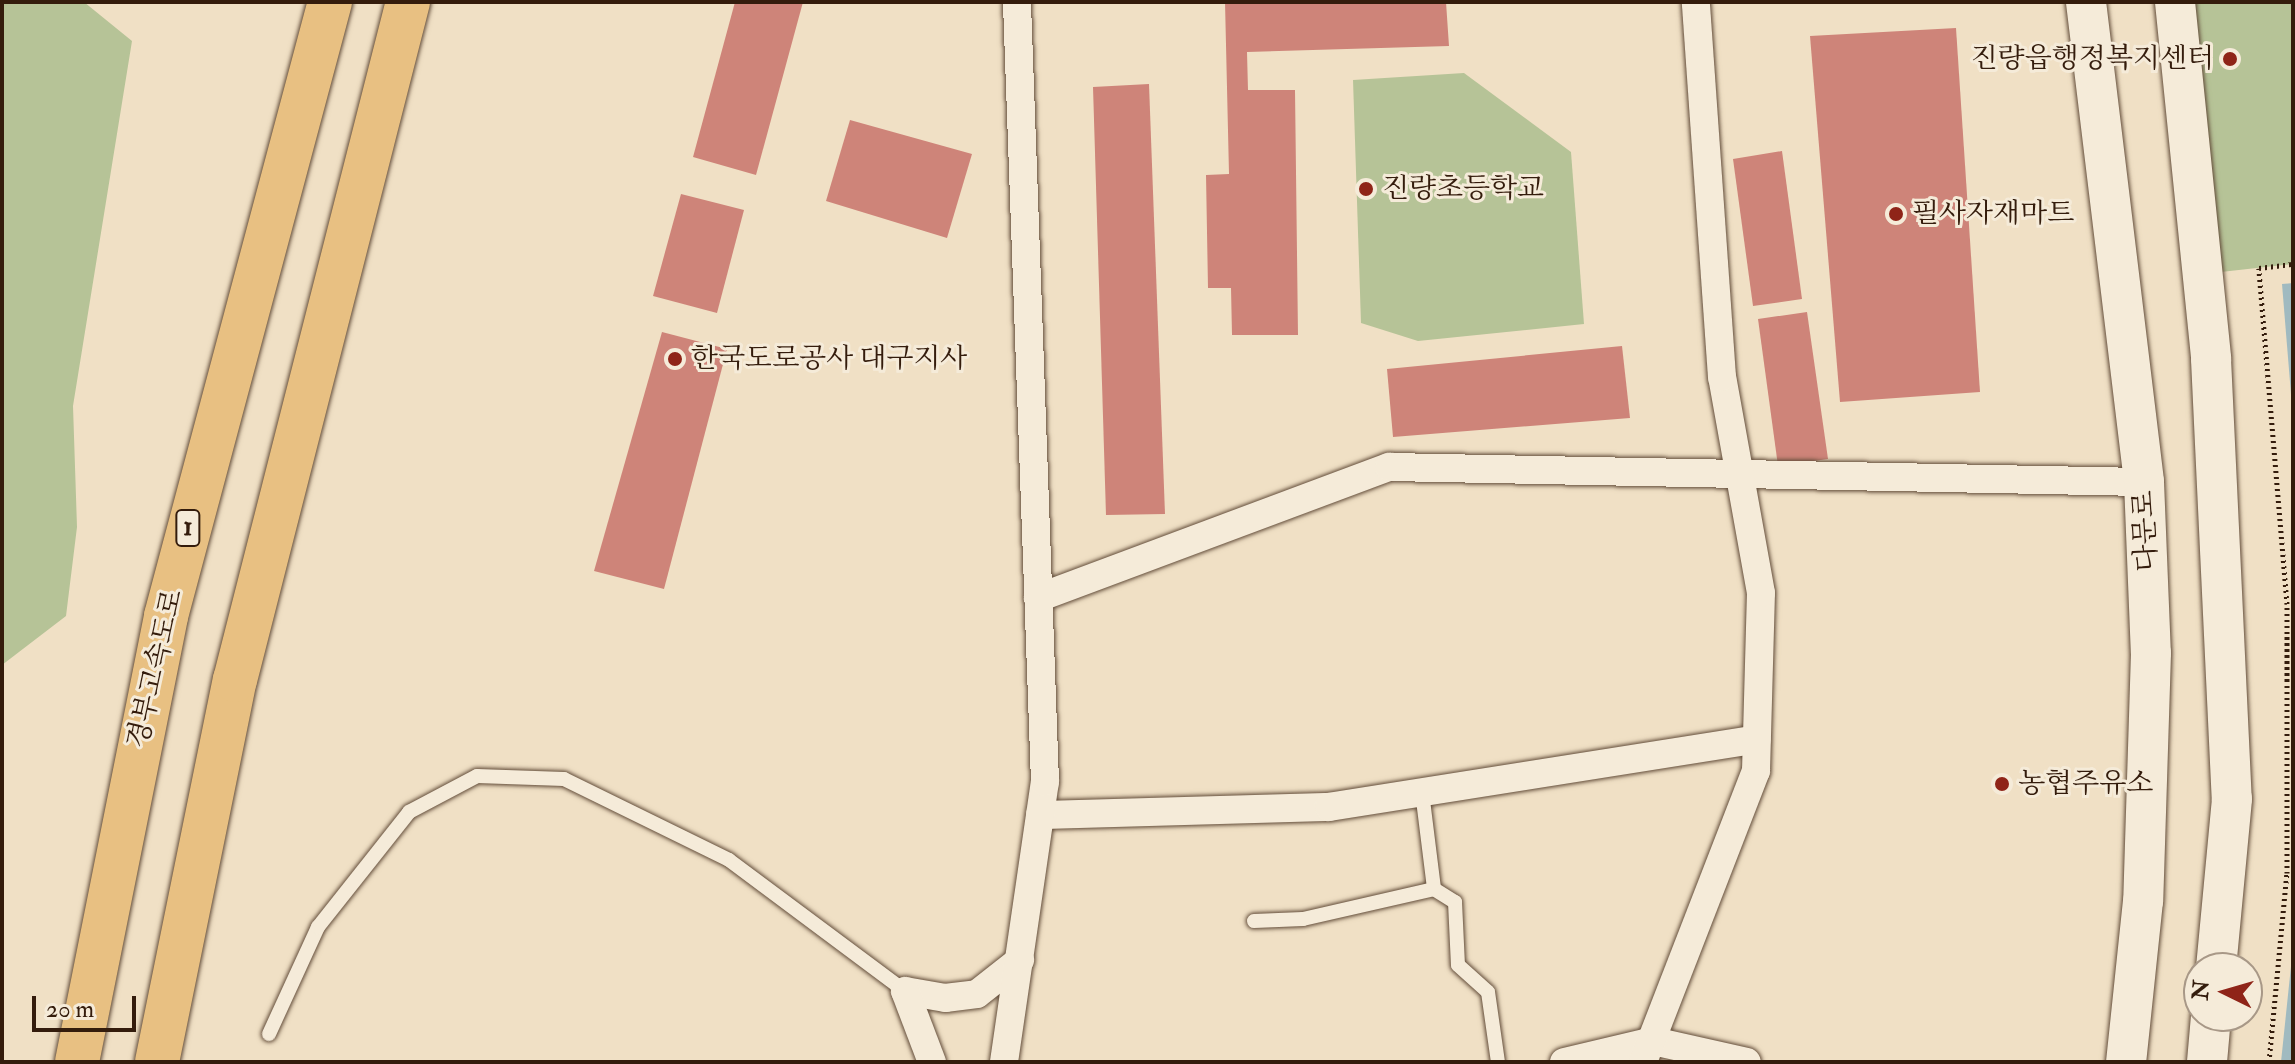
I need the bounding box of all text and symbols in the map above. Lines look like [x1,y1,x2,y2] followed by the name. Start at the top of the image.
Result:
[1971,42,2214,76] place label: 진량읍행정복지센터
[2221,50,2239,68] marker: 진량읍행정복지센터
[1382,172,1544,206] place label: 진량초등학교
[1357,180,1375,198] marker: 진량초등학교
[1912,197,2074,231] place label: 필사자재마트
[1887,205,1905,223] marker: 필사자재마트
[691,342,967,376] place label: 한국도로공사 대구지사
[666,350,684,368] marker: 한국도로공사 대구지사
[2127,490,2165,572] street label: 다문로
[174,506,202,550] road number: 1
[121,586,191,752] street label: 경부고속도로
[2018,767,2153,801] place label: 농협주유소
[1993,775,2011,793] marker: 농협주유소
[2183,952,2263,1032] north arrow
[2186,979,2216,1001] text: N
[36,980,140,1030] scale bar
[46,994,94,1025] text: 20 m

